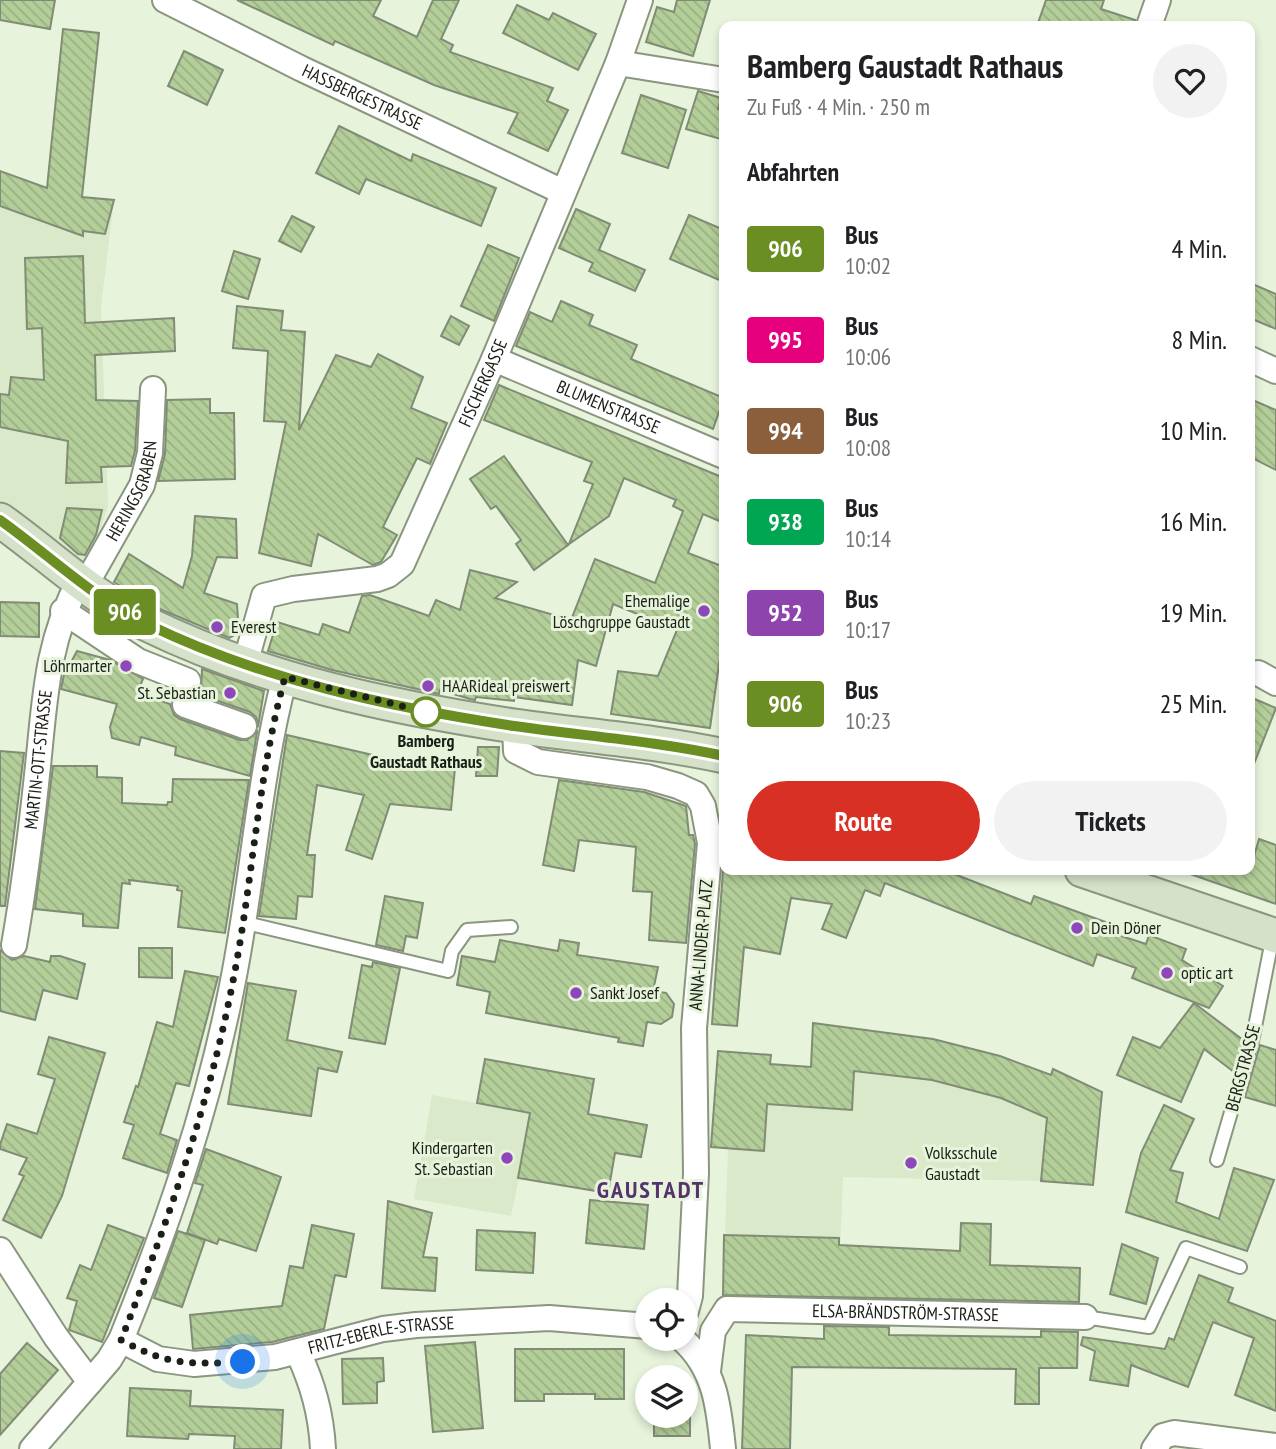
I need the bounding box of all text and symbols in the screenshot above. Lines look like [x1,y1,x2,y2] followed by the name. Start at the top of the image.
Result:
[747,44,1063,87] text: Bamberg Gaustadt Rathaus
[1153,44,1227,118] button: heart
[299,59,426,135] street label: HASSBERGESTRASSE
[747,92,930,121] text: Zu Fuß · 4 Min. · 250 m
[747,155,839,188] text: Abfahrten
[845,218,878,251] text: Bus
[1172,232,1227,265] text: 4 Min.
[768,233,803,264] text: 906
[845,251,891,280] text: 10:02
[845,309,878,342] text: Bus
[1172,323,1227,356] text: 8 Min.
[768,324,803,355] text: 995
[453,335,512,430] street label: FISCHERGASSE
[845,342,891,371] text: 10:06
[553,375,664,439] street label: BLUMENSTRASSE
[845,400,878,433] text: Bus
[1160,414,1227,447] text: 10 Min.
[768,415,803,446] text: 994
[845,433,891,462] text: 10:08
[101,440,162,545] street label: HERINGSGRABEN
[845,491,878,524] text: Bus
[1160,505,1227,538] text: 16 Min.
[768,506,803,537] text: 938
[845,524,891,553] text: 10:14
[845,582,878,615] text: Bus
[85,589,165,635] line badge: 906
[553,589,690,633] place label: Ehemalige Löschgruppe Gaustadt
[108,596,142,627] text: 906
[1160,596,1227,629] text: 19 Min.
[768,597,803,628] text: 952
[696,603,712,619] marker: Ehemalige Löschgruppe Gaustadt
[231,615,277,638] place label: Everest
[845,615,891,644] text: 10:17
[209,619,225,635] marker: Everest
[43,654,112,677] place label: Löhrmarter
[118,658,134,674] marker: Löhrmarter
[845,673,878,706] text: Bus
[442,674,570,697] place label: HAARideal preiswert
[420,678,436,694] marker: HAARideal preiswert
[137,681,216,704] place label: St. Sebastian
[222,685,238,701] marker: St. Sebastian
[1160,687,1227,720] text: 25 Min.
[768,688,803,719] text: 906
[19,689,57,830] street label: MARTIN-OTT-STRASSE
[411,697,441,727] marker: Bamberg Gaustadt Rathaus
[845,706,891,735] text: 10:23
[370,729,482,773] place label: Bamberg Gaustadt Rathaus
[747,781,980,861] button: Route
[994,781,1227,861] button: Tickets
[683,878,718,1011] street label: ANNA-LINDER-PLATZ
[1091,916,1161,939] place label: Dein Döner
[1069,920,1085,936] marker: Dein Döner
[1181,961,1233,984] place label: optic art
[1159,965,1175,981] marker: optic art
[590,981,660,1004] place label: Sankt Josef
[568,985,584,1001] marker: Sankt Josef
[1220,1022,1265,1114] street label: BERGSTRASSE
[412,1136,493,1180] place label: Kindergarten St. Sebastian
[924,1141,997,1185] place label: Volksschule Gaustadt
[499,1150,515,1166] marker: Kindergarten St. Sebastian
[903,1155,919,1171] marker: Volksschule Gaustadt
[597,1174,705,1205] district label: GAUSTADT
[635,1288,698,1428] map controls
[635,1288,698,1351] button: locate
[812,1299,999,1326] street label: ELSA-BRÄNDSTRÖM-STRASSE
[305,1311,455,1359] street label: FRITZ-EBERLE-STRASSE
[225,1344,260,1379] your location
[635,1365,698,1428] button: layers

